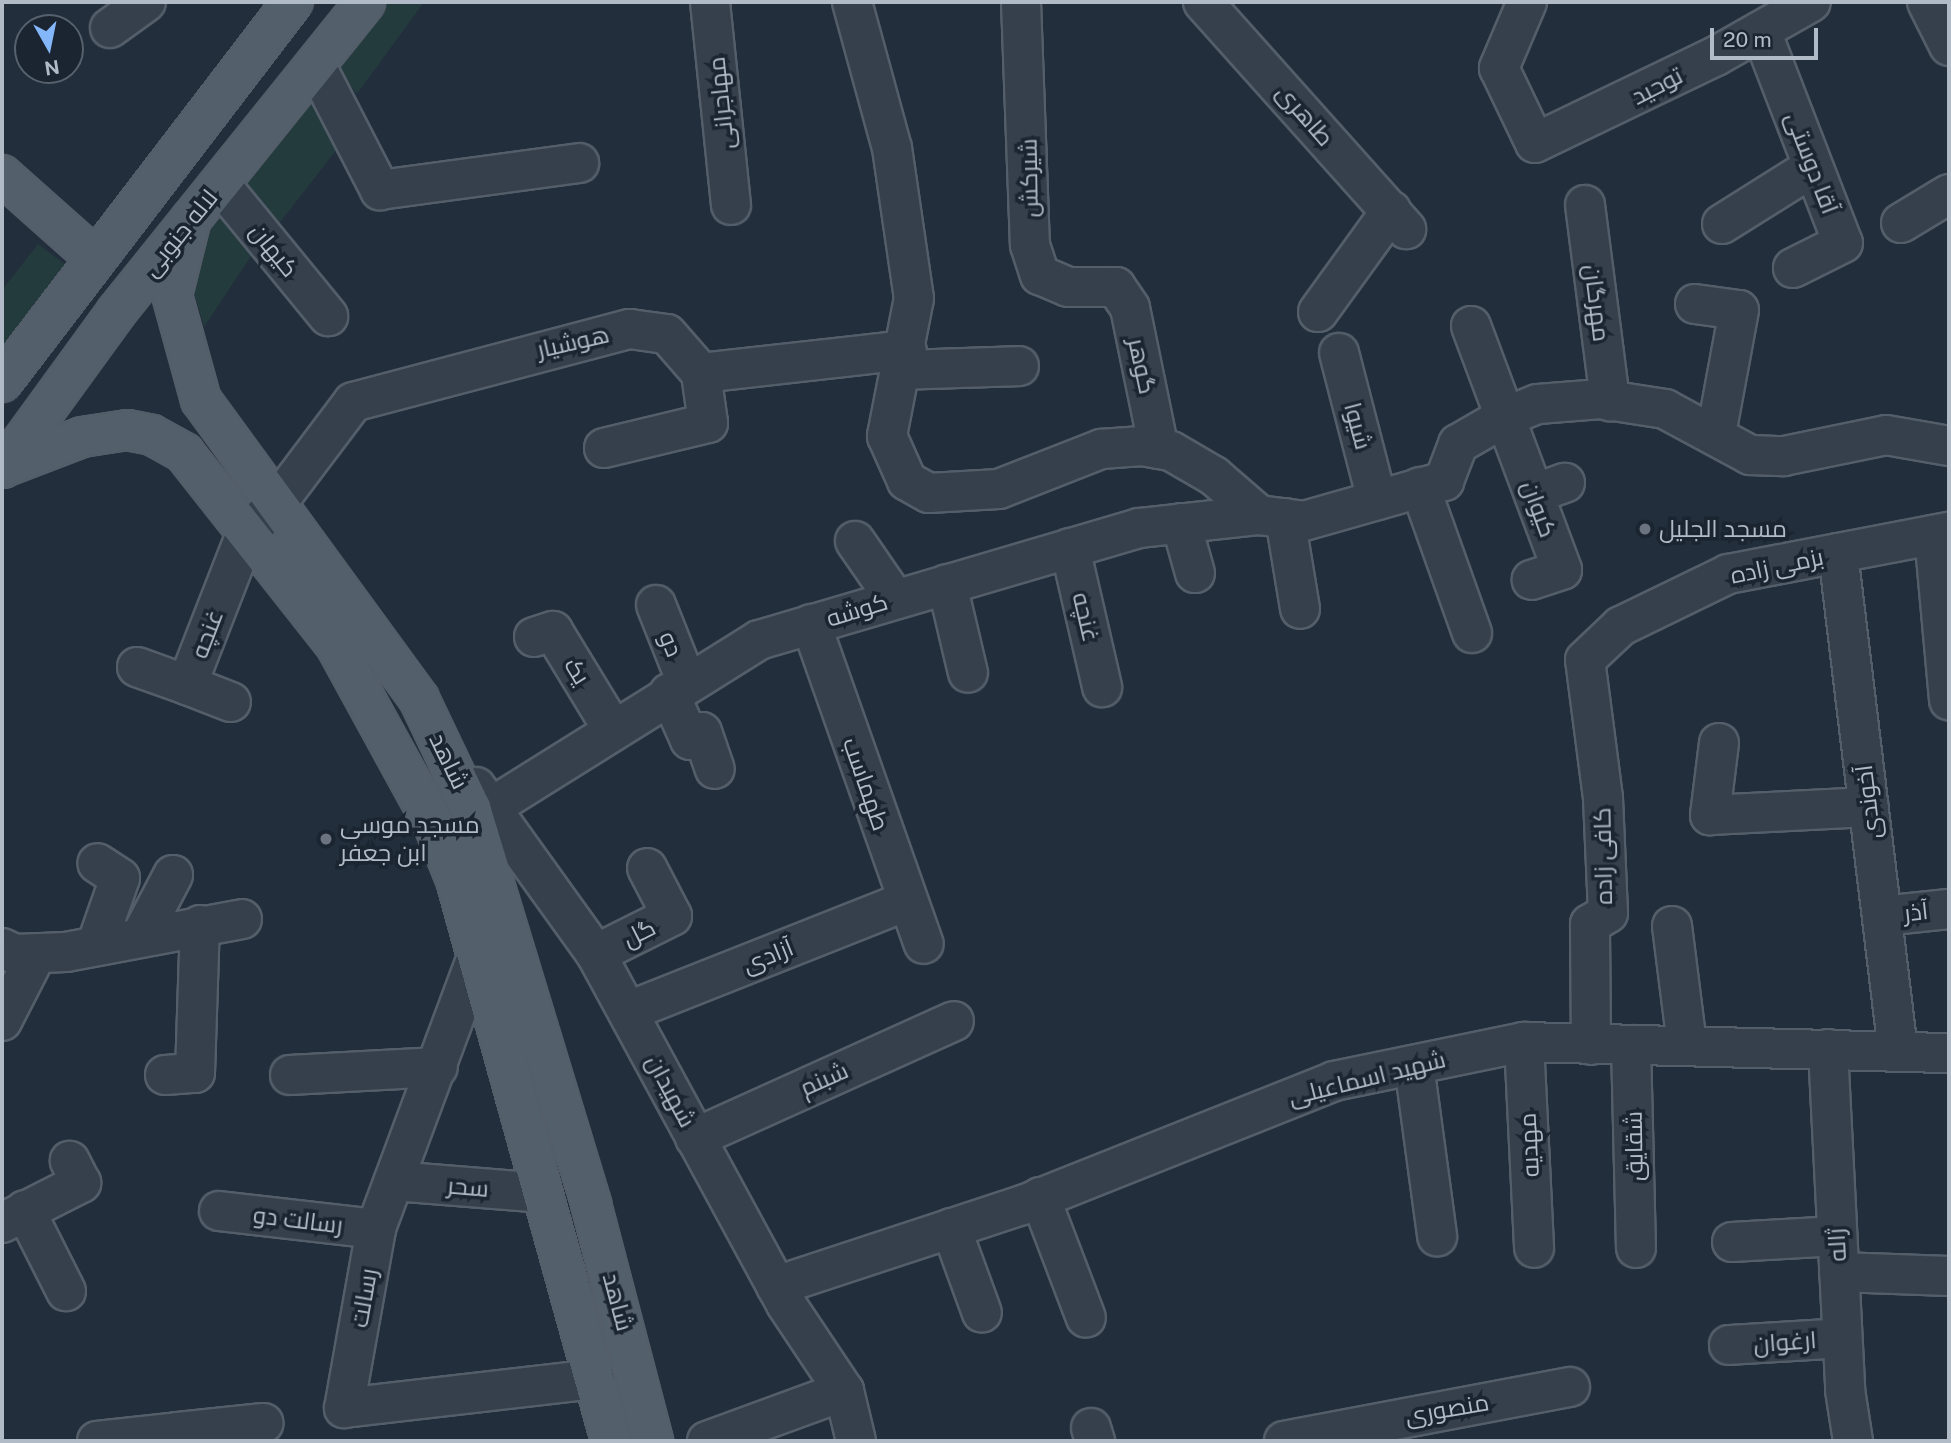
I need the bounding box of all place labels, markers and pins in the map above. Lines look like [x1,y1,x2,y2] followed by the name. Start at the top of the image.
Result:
[1659,515,1787,543] place label: مسجد الجلیل
[1637,521,1653,537] marker: مسجد الجلیل
[340,811,480,867] place label: مسجد موسی ابن جعفر
[318,831,334,847] marker: مسجد موسی ابن جعفر

